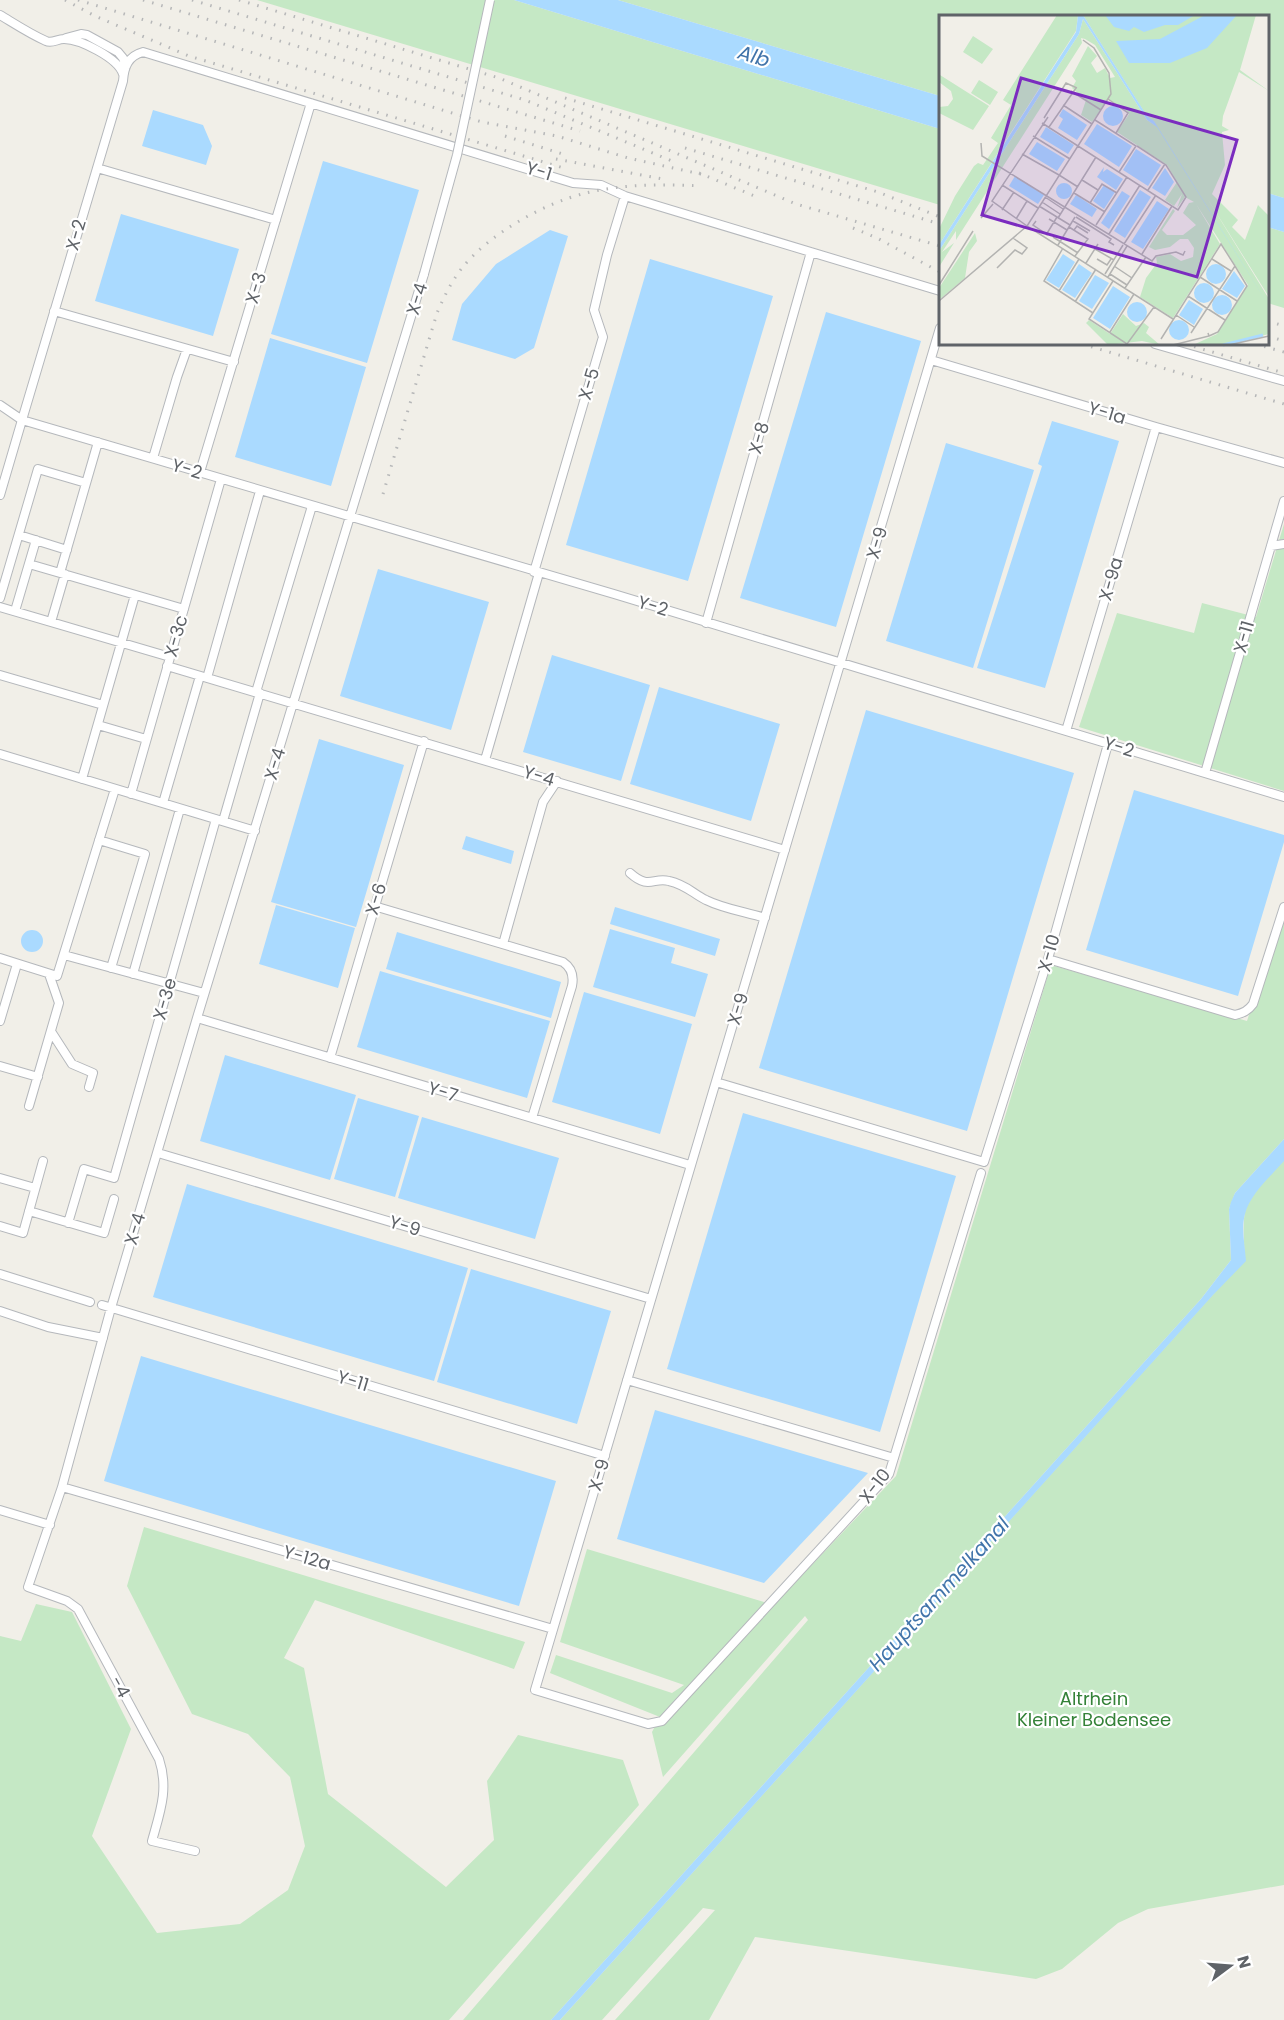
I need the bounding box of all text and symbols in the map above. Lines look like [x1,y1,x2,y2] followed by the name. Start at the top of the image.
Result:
[939,15,1269,345] inset map
[734,38,773,74] water label: Alb
[523,155,555,186] street label: Y-1
[59,216,92,253] street label: X-2
[239,269,272,307] street label: X-3
[400,280,433,318] street label: X-4
[572,365,605,403] street label: X-5
[1085,395,1129,430] street label: Y-1a
[742,419,775,457] street label: X-8
[169,452,206,485] street label: Y-2
[860,524,893,562] street label: X-9
[1092,554,1129,604] street label: X-9a
[635,589,672,622] street label: Y-2
[158,612,193,660] street label: X-3c
[1227,618,1260,656] street label: X-11
[1101,730,1138,763] street label: Y-2
[258,745,291,783] street label: X-4
[520,759,558,792] street label: Y-4
[359,880,392,918] street label: X-6
[1031,931,1066,975] street label: X-10
[147,975,182,1023] street label: X-3e
[721,990,754,1028] street label: X-9
[425,1075,461,1108] street label: Y-7
[386,1209,424,1242] street label: Y-9
[118,1210,151,1248] street label: X-4
[334,1364,372,1397] street label: Y-11
[582,1456,615,1494] street label: X-9
[853,1463,896,1508] street label: X-10
[862,1511,1016,1677] water label: Hauptsammelkanal
[280,1539,334,1576] street label: Y-12a
[104,1671,137,1702] street label: -4
[1017,1686,1171,1732] park label: Altrhein Kleiner Bodensee
[1200,1936,1260,1996] north arrow
[1231,1953,1257,1971] text: N

